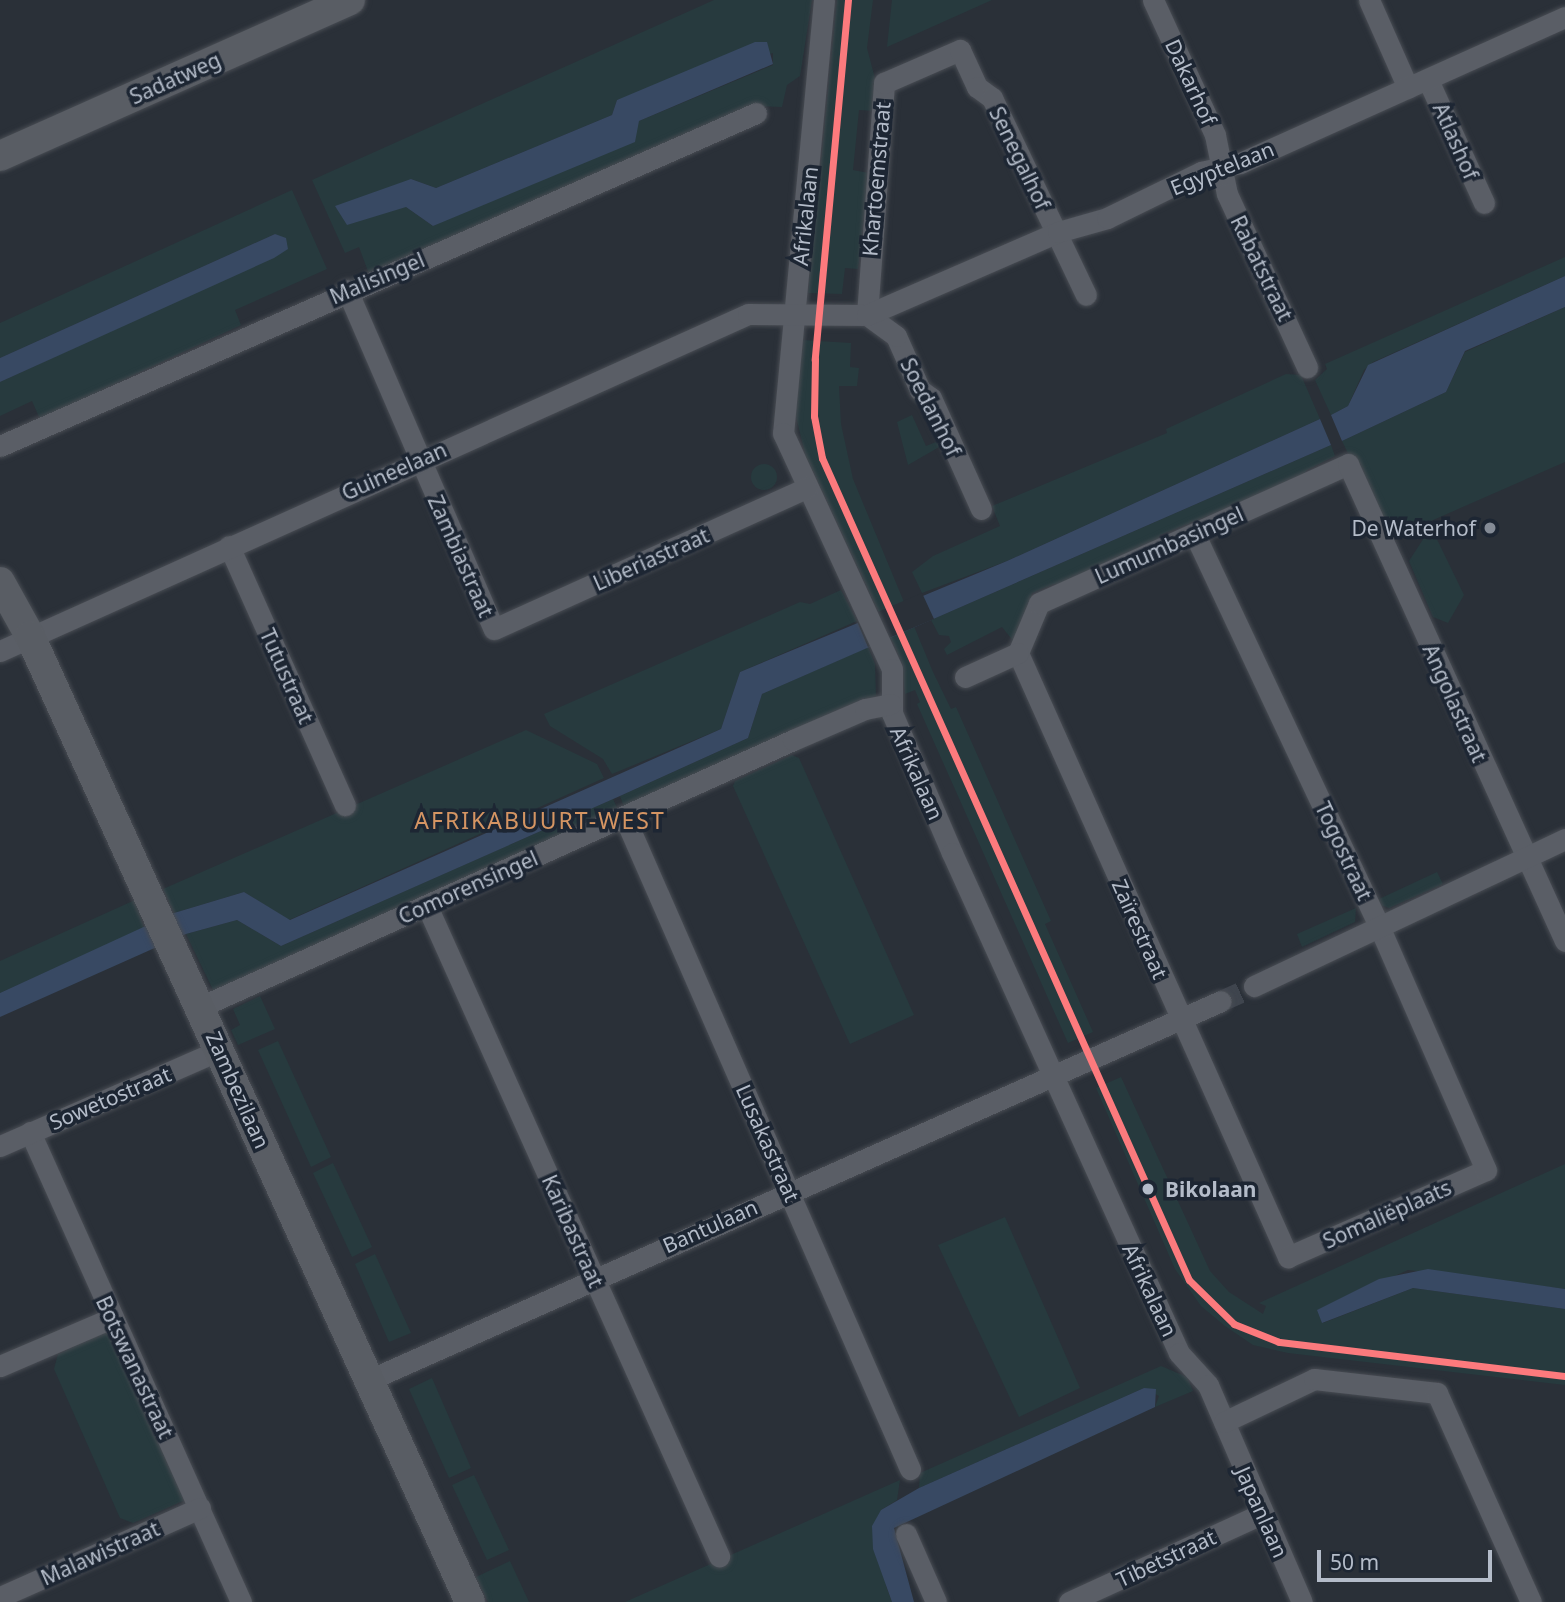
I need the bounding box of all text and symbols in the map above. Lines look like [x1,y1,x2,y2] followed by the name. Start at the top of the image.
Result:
[1160,35,1222,129] street label: Dakarhof
[126,47,224,109] street label: Sadatweg
[1428,99,1484,183] street label: Atlashof
[857,101,895,257] street label: Khartoemstraat
[984,102,1056,214] street label: Senegalhof
[1166,136,1278,200] street label: Egyptelaan
[787,165,823,267] street label: Afrikalaan
[1226,211,1298,325] street label: Rabatstraat
[326,247,428,309] street label: Malisingel
[896,354,966,460] street label: Soedanhof
[338,437,450,505] street label: Guineelaan
[423,491,499,621] street label: Zambiastraat
[1091,501,1247,589] street label: Lumumbasingel
[1351,515,1476,541] place label: De Waterhof
[1482,520,1498,536] marker: De Waterhof
[589,522,713,596] street label: Liberiastraat
[255,625,319,727] street label: Tutustraat
[1418,640,1492,766] street label: Angolastraat
[885,722,949,824] street label: Afrikalaan
[1310,798,1378,904] street label: Togostraat
[416,806,664,834] district label: AFRIKABUURT-WEST
[394,845,542,929] street label: Comorensingel
[1107,875,1173,983] street label: Zaïrestraat
[201,1028,275,1152] street label: Zambezilaan
[45,1061,175,1135] street label: Sowetostraat
[731,1080,805,1206] street label: Lusakastraat
[537,1171,609,1291] street label: Karibastraat
[1319,1174,1455,1254] street label: Somaliëplaats
[1165,1176,1256,1202] place label: Bikolaan
[1137,1178,1159,1200] marker: Bikolaan
[659,1194,761,1258] street label: Bantulaan
[1118,1240,1182,1340] street label: Afrikalaan
[91,1292,179,1442] street label: Botswanastraat
[1231,1463,1293,1561] street label: Japanlaan
[37,1516,163,1590] street label: Malawistraat
[1112,1524,1220,1592] street label: Tibetstraat
[1320,1536,1495,1580] scale bar
[1330,1548,1379,1576] text: 50 m

